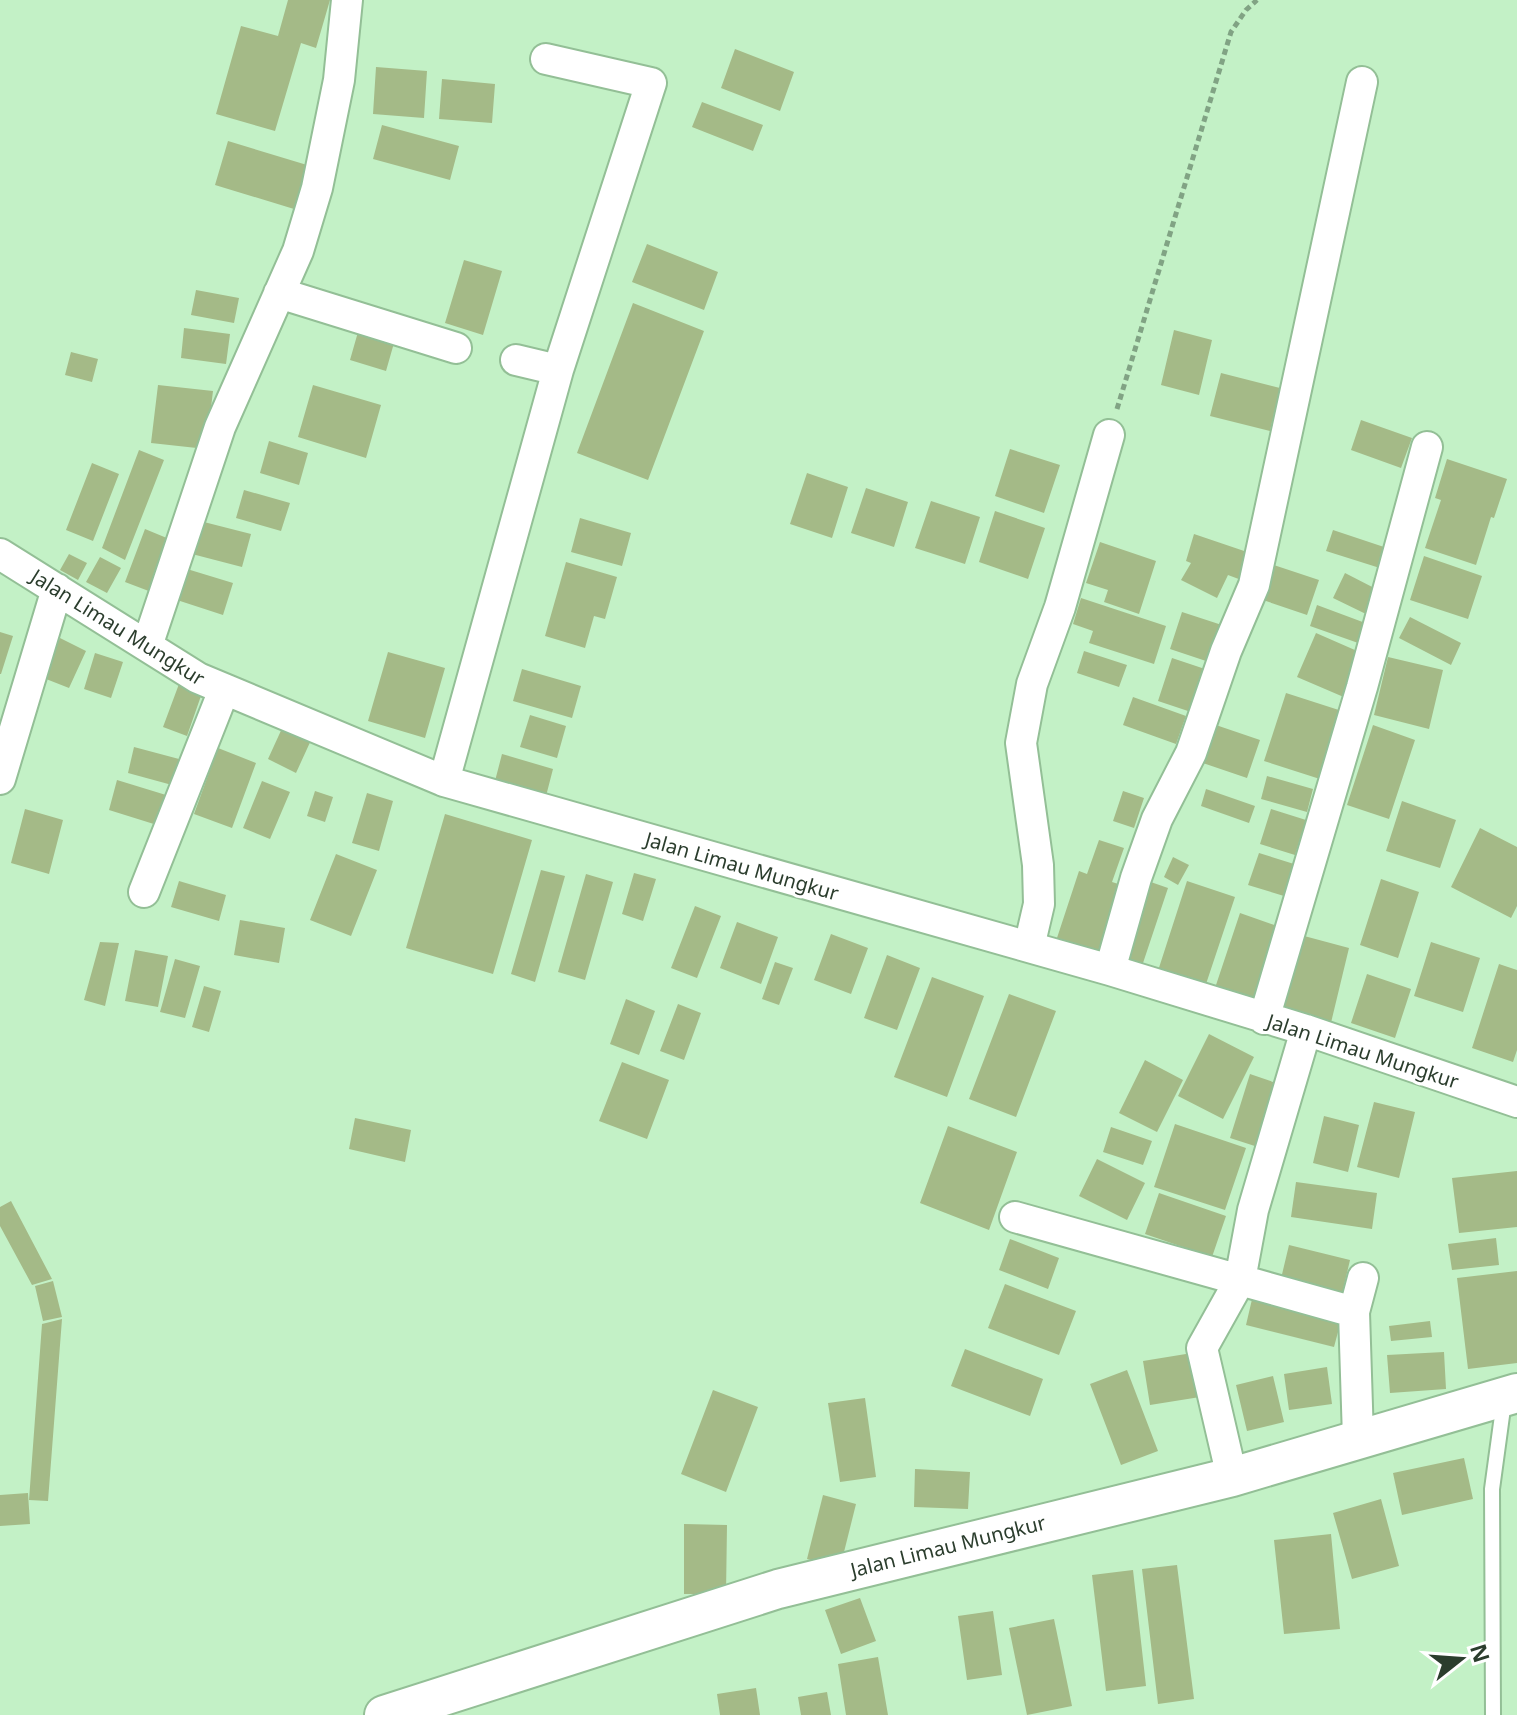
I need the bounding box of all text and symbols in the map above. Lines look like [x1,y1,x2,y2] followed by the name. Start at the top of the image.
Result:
[24,561,210,691] street label: Jalan Limau Mungkur
[640,825,842,907] street label: Jalan Limau Mungkur
[1262,1007,1462,1095] street label: Jalan Limau Mungkur
[846,1509,1048,1584] street label: Jalan Limau Mungkur
[1421,1619,1501,1699] north arrow
[1464,1640,1498,1666] text: N

